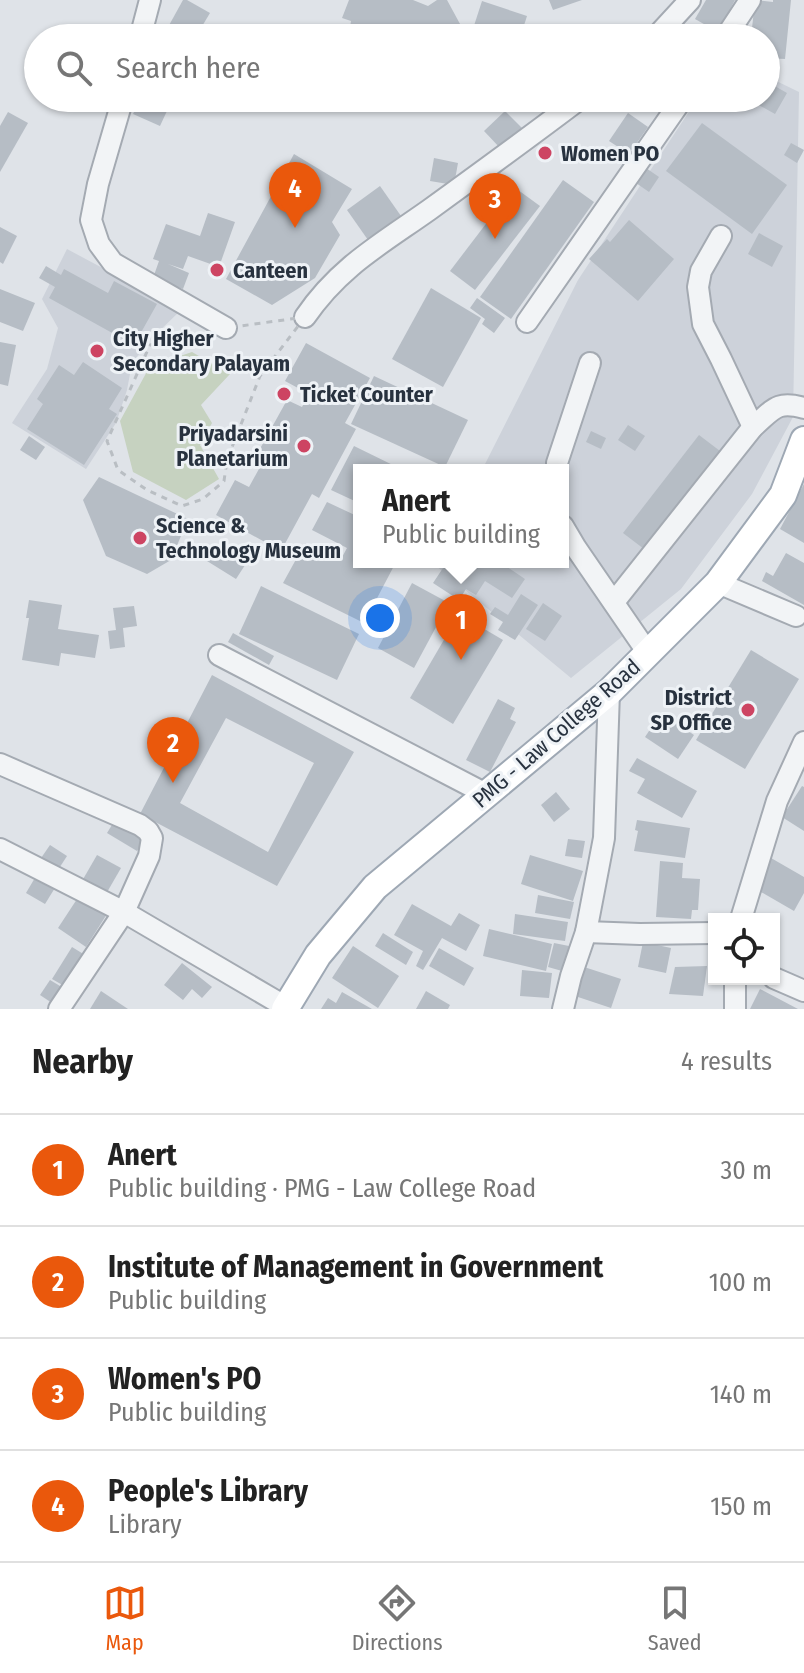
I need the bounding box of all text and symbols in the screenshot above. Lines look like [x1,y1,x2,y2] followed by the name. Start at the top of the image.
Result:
[24,24,780,112] search box
[52,46,96,90] icon: search
[116,50,261,86] text: Search here
[561,140,660,167] place label: Women PO
[536,144,554,162] marker: Women PO
[269,162,321,228] pin: 4
[469,173,521,239] pin: 3
[233,257,308,284] place label: Canteen
[208,261,226,279] marker: Canteen
[113,325,290,377] place label: City Higher Secondary Palayam
[88,342,106,360] marker: City Higher Secondary Palayam
[300,381,434,408] place label: Ticket Counter
[275,385,293,403] marker: Ticket Counter
[176,420,288,472] place label: Priyadarsini Planetarium
[295,437,313,455] marker: Priyadarsini Planetarium
[353,464,569,568] popup
[382,483,451,519] text: Anert
[156,512,341,564] place label: Science & Technology Museum
[382,519,540,550] text: Public building
[131,529,149,547] marker: Science & Technology Museum
[435,594,487,660] pin: 1
[360,598,400,638] your location
[467,653,646,814] street label: PMG - Law College Road
[651,684,732,736] place label: District SP Office
[739,701,757,719] marker: District SP Office
[147,717,199,783] pin: 2
[708,913,780,985] map controls
[708,913,780,985] button: locate
[32,1041,133,1082] text: Nearby
[681,1046,772,1077] text: 4 results
[108,1137,177,1173] text: Anert
[53,1155,64,1186] text: 1
[721,1155,772,1186] text: 30 m
[108,1173,536,1204] text: Public building · PMG - Law College Road
[108,1249,603,1285] text: Institute of Management in Government
[52,1267,64,1298] text: 2
[709,1267,772,1298] text: 100 m
[108,1285,266,1316] text: Public building
[108,1361,261,1397] text: Women's PO
[52,1379,64,1410] text: 3
[710,1379,772,1410] text: 140 m
[108,1397,266,1428] text: Public building
[108,1473,308,1509] text: People's Library
[51,1491,65,1522] text: 4
[710,1491,772,1522] text: 150 m
[108,1509,182,1540] text: Library
[103,1581,147,1656] tab: Map
[352,1581,443,1656] tab: Directions
[648,1581,701,1656] tab: Saved

